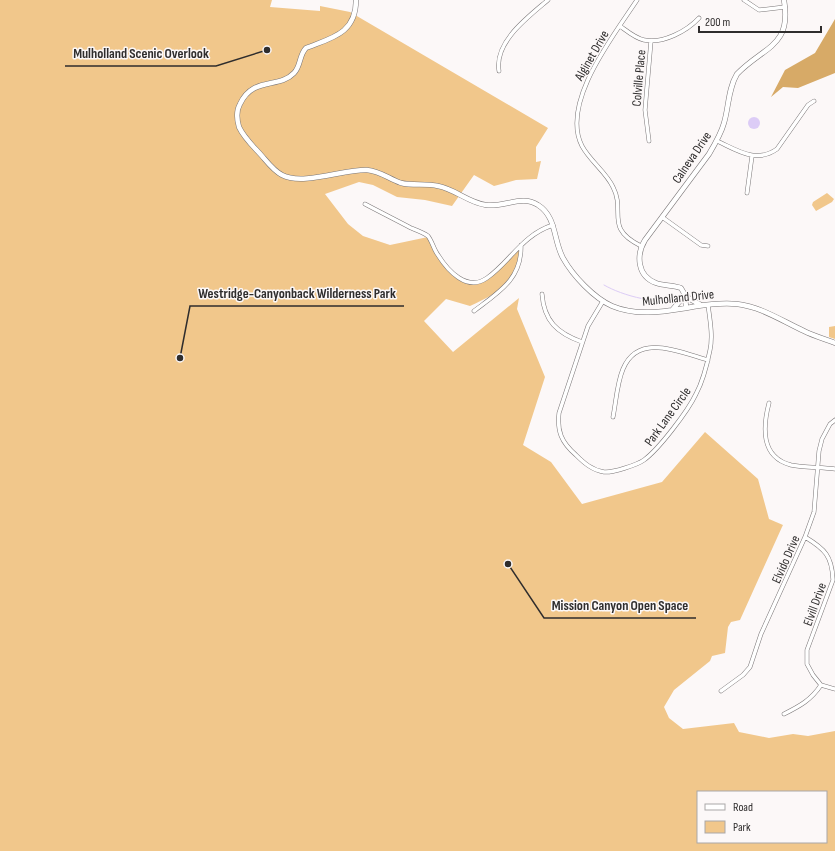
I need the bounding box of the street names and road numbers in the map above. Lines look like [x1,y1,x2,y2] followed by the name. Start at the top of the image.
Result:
[571,28,613,84] street label: Alginet Drive
[629,49,649,107] street label: Colville Place
[669,129,715,186] street label: Calneva Drive
[641,286,715,310] street label: Mulholland Drive
[641,384,695,449] street label: Park Lane Circle
[768,533,804,586] street label: Elvido Drive
[800,581,830,628] street label: Elvill Drive

